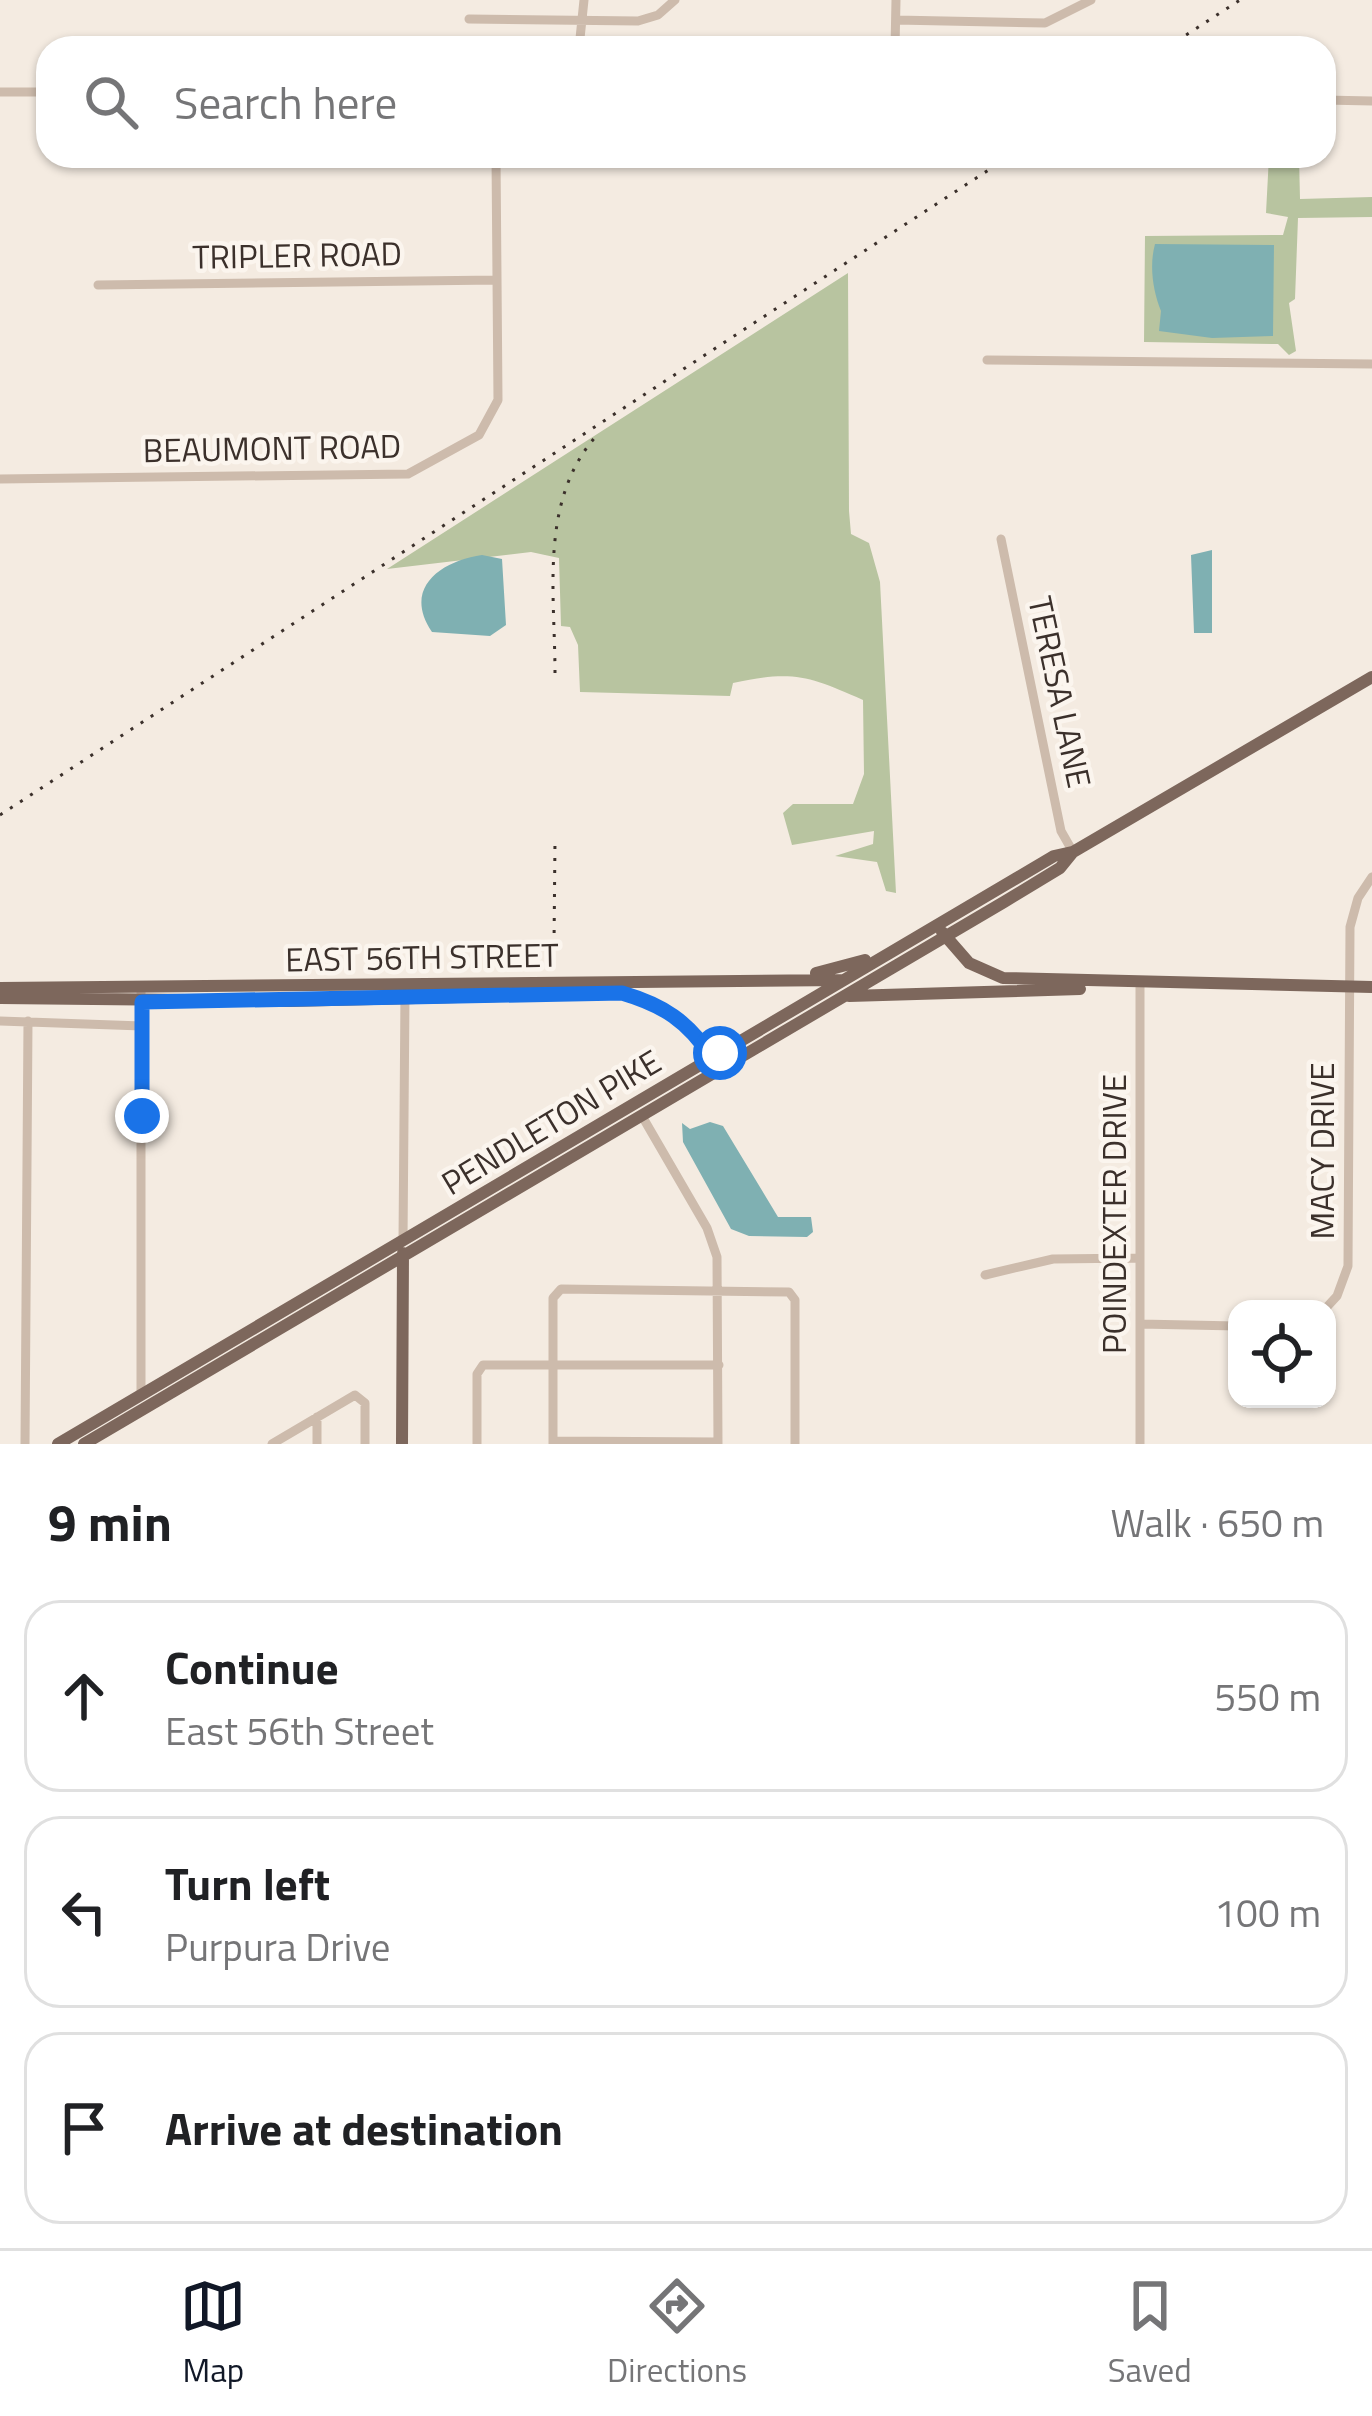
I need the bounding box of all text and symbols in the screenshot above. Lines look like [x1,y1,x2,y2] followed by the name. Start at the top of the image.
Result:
[36,36,1336,168] search box
[174,68,397,136] text: Search here
[78,69,144,135] icon: search
[192,228,402,282] street label: TRIPLER ROAD
[142,421,402,475] street label: BEAUMONT ROAD
[1015,592,1105,792] street label: TERESA LANE
[285,930,559,984] street label: EAST 56TH STREET
[693,1026,747,1080] route start
[432,1037,670,1207] street label: PENDLETON PIKE
[1297,1062,1347,1240] street label: MACY DRIVE
[1089,1074,1139,1354] street label: POINDEXTER DRIVE
[115,1089,169,1143] route end
[1228,1300,1336,1408] map controls
[1228,1300,1336,1408] button: locate
[48,1483,172,1561] text: 9 min
[1110,1493,1324,1552] text: Walk · 650 m
[165,1633,339,1701] text: Continue
[51,1663,117,1729] icon: ahead
[1214,1667,1321,1726] text: 550 m
[165,1701,434,1760] text: East 56th Street
[165,1849,330,1917] text: Turn left
[51,1879,117,1945] icon: left
[1214,1883,1321,1942] text: 100 m
[165,1917,391,1976] text: Purpura Drive
[165,2094,563,2162] text: Arrive at destination
[51,2095,117,2161] icon: arrive
[180,2273,246,2395] tab: Map
[607,2273,747,2395] tab: Directions
[1108,2273,1192,2395] tab: Saved

